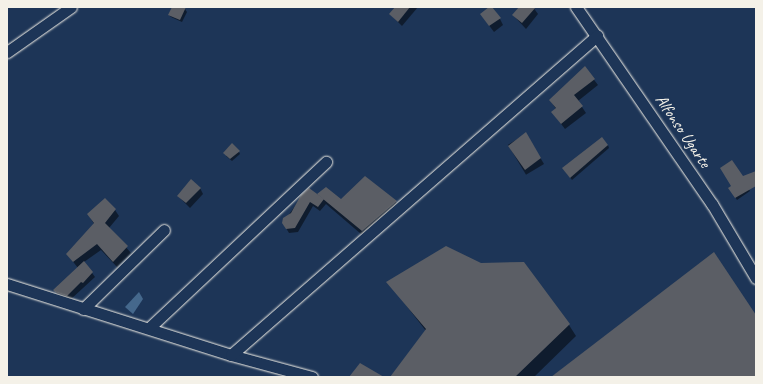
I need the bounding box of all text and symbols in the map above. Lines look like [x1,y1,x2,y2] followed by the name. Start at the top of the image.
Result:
[651,90,715,172] street label: Alfonso Ugarte

